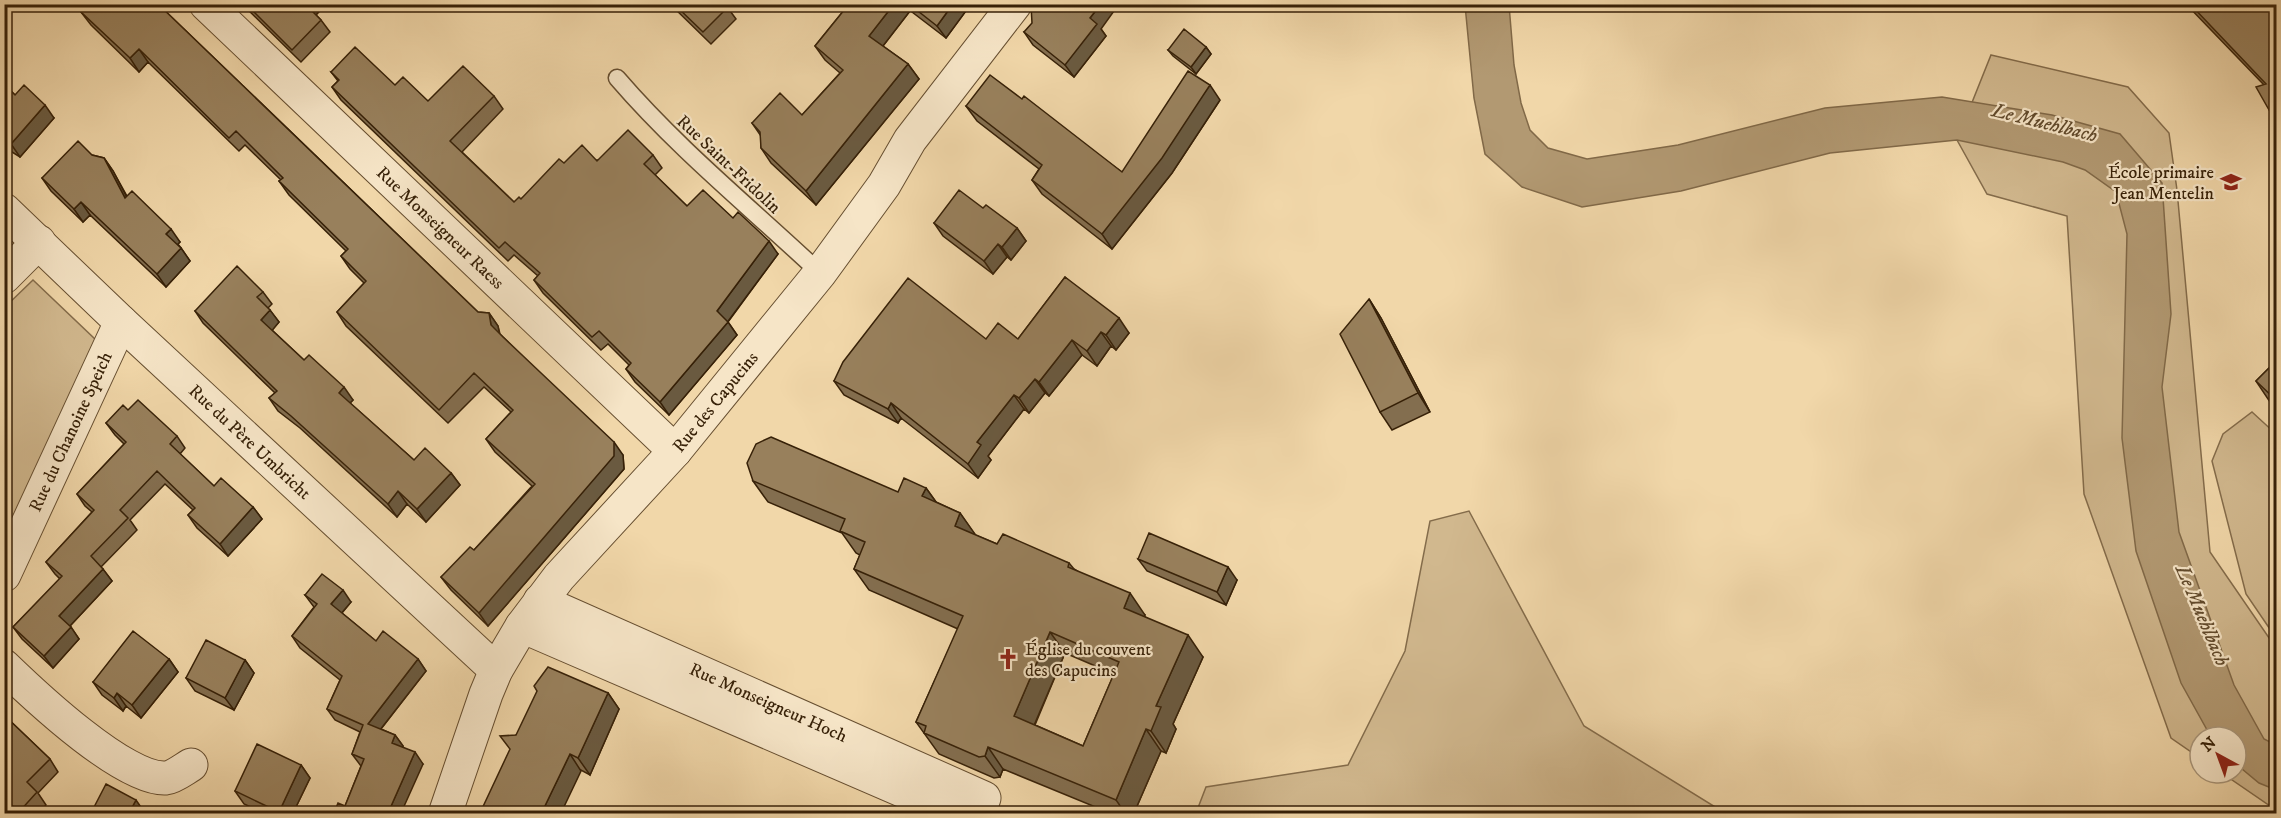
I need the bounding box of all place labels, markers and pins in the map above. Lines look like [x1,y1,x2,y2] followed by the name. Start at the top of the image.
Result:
[2108,162,2215,205] place label: École primaire Jean Mentelin
[2219,170,2243,194] school or university icon: École primaire Jean Mentelin
[1025,639,1151,682] place label: Église du couvent des Capucins
[996,647,1020,671] church icon: Église du couvent des Capucins

